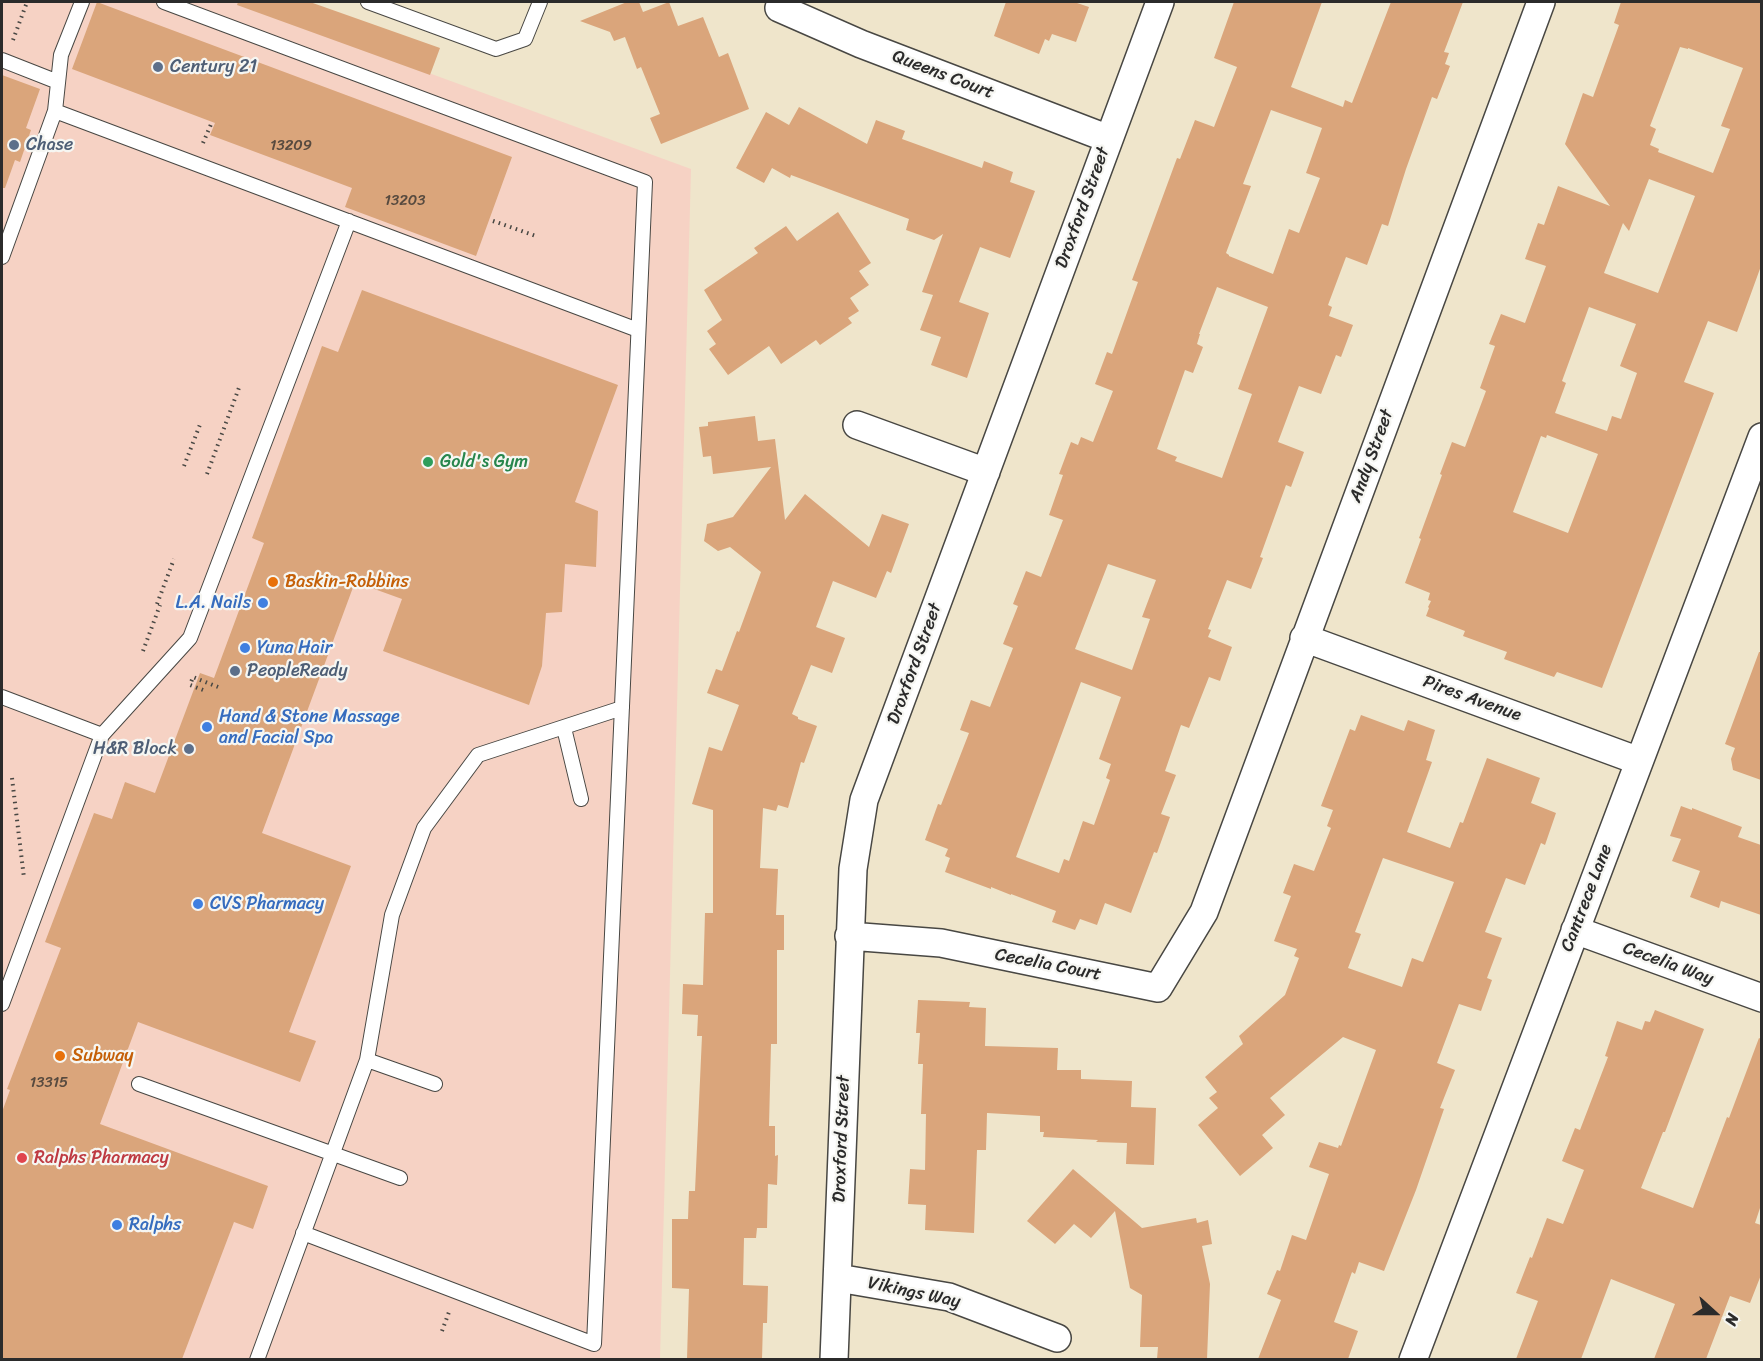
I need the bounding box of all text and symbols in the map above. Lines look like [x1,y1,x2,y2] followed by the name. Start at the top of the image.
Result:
[889,46,997,104] street label: Queens Court
[170,56,257,78] place label: Century 21
[151,60,165,74] marker: Century 21
[26,134,73,156] place label: Chase
[270,137,312,155] house number: 13209
[7,138,21,152] marker: Chase
[1051,144,1115,272] street label: Droxford Street
[384,192,426,210] house number: 13203
[1345,407,1399,505] street label: Andy Street
[440,451,528,473] place label: Gold's Gym
[421,455,435,469] marker: Gold's Gym
[285,571,409,593] place label: Baskin-Robbins
[266,575,280,589] marker: Baskin-Robbins
[175,592,251,614] place label: L.A. Nails
[256,596,270,610] marker: L.A. Nails
[883,600,947,728] street label: Droxford Street
[257,637,332,659] place label: Yuna Hair
[238,641,252,655] marker: Yuna Hair
[247,660,348,682] place label: PeopleReady
[228,664,242,678] marker: PeopleReady
[1420,671,1524,727] street label: Pires Avenue
[219,706,400,748] place label: Hand & Stone Massage and Facial Spa
[200,720,214,734] marker: Hand & Stone Massage and Facial Spa
[93,738,177,760] place label: H&R Block
[182,742,196,756] marker: H&R Block
[1557,841,1617,955] street label: Cantrece Lane
[210,893,324,915] place label: CVS Pharmacy
[191,897,205,911] marker: CVS Pharmacy
[1620,938,1716,990] street label: Cecelia Way
[993,944,1103,986] street label: Cecelia Court
[72,1045,134,1067] place label: Subway
[53,1049,67,1063] marker: Subway
[30,1074,68,1092] house number: 13315
[829,1075,855,1203] street label: Droxford Street
[34,1147,169,1169] place label: Ralphs Pharmacy
[15,1151,29,1165] marker: Ralphs Pharmacy
[129,1214,181,1236] place label: Ralphs
[110,1218,124,1232] marker: Ralphs
[866,1273,962,1313] street label: Vikings Way
[1685,1283,1745,1343] north arrow
[1717,1309,1748,1330] text: N

